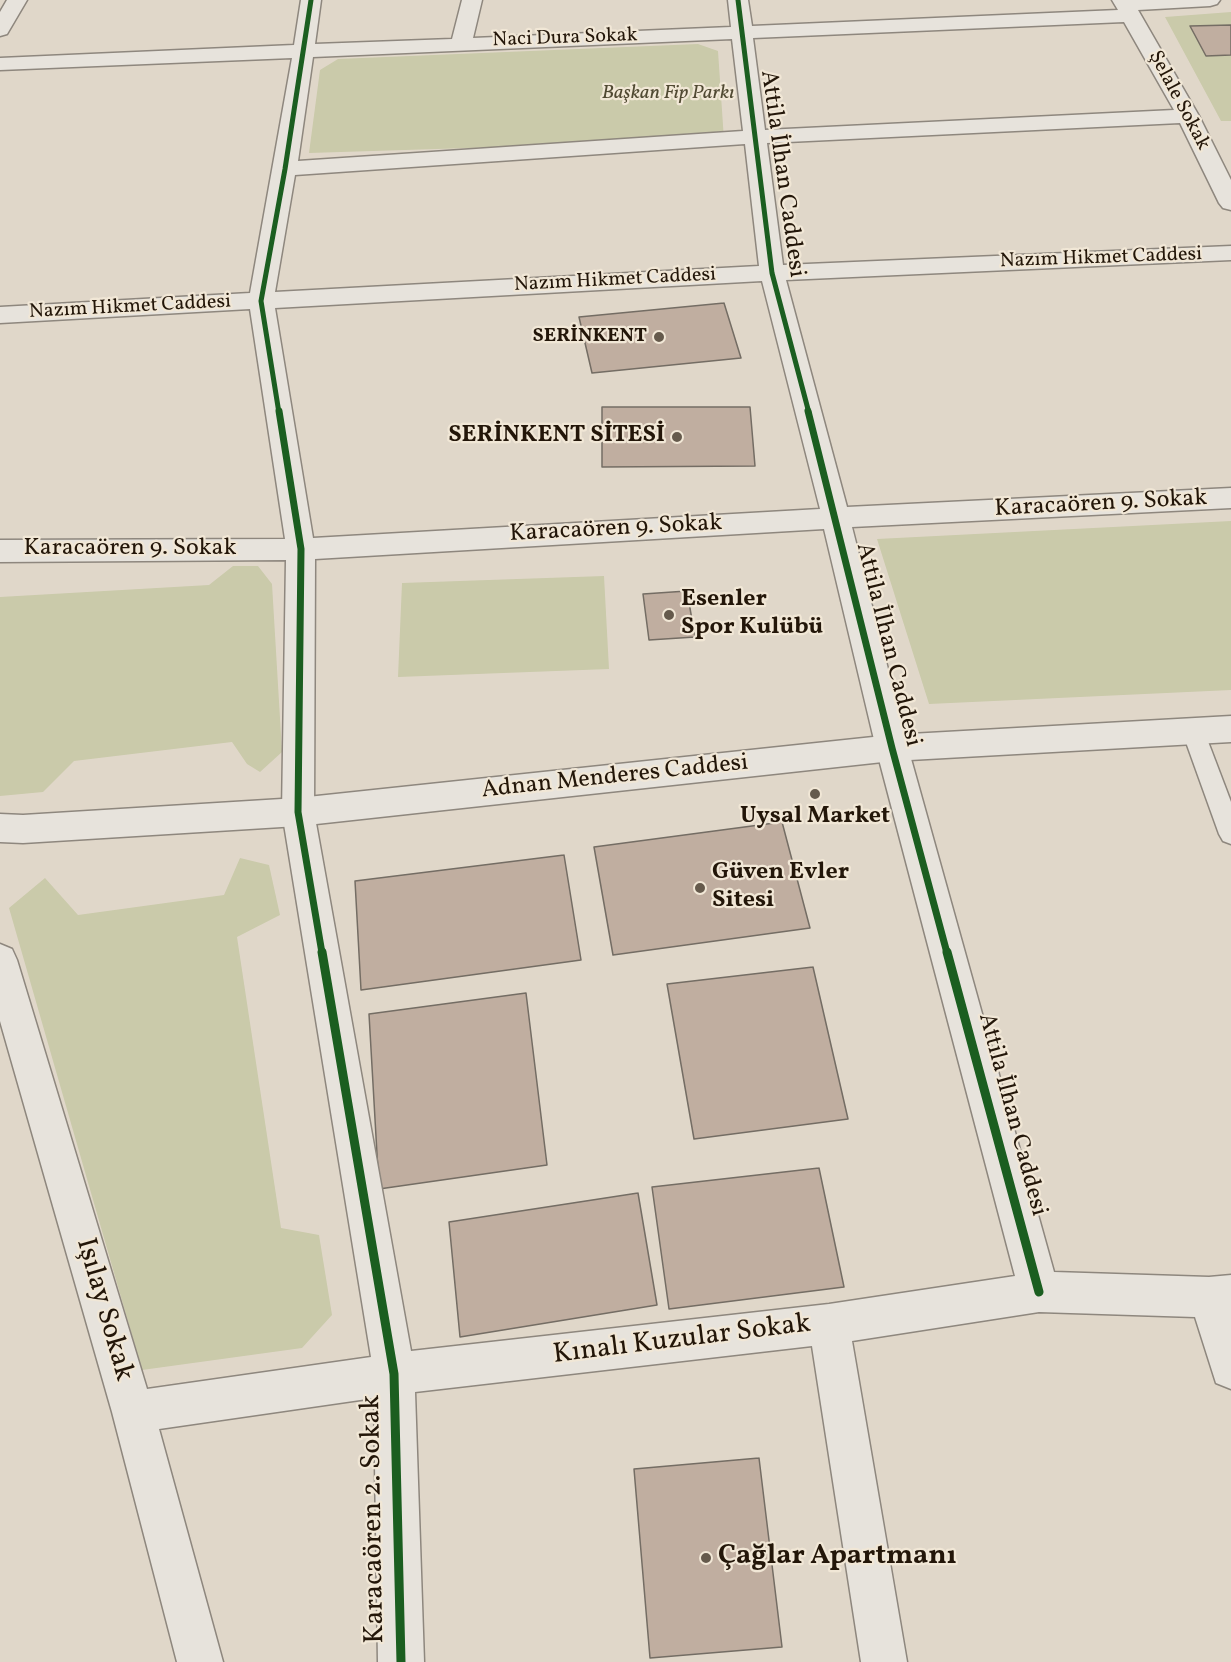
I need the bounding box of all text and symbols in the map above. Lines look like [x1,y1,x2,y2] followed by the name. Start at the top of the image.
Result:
[492,24,638,54] street label: Naci Dura Sokak
[1142,47,1214,155] street label: Şelale Sokak
[752,69,810,279] street label: Attila İlhan Caddesi
[602,82,734,106] park label: Başkan Fip Parkı
[999,243,1203,275] street label: Nazım Hikmet Caddesi
[513,264,717,298] street label: Nazım Hikmet Caddesi
[28,291,232,325] street label: Nazım Hikmet Caddesi
[533,325,647,349] place label: SERİNKENT
[652,330,666,344] marker: SERİNKENT
[448,423,665,451] place label: SERİNKENT SİTESİ
[670,430,684,444] marker: SERİNKENT SİTESİ
[994,485,1208,525] street label: Karacaören 9. Sokak
[509,510,723,550] street label: Karacaören 9. Sokak
[23,536,237,564] street label: Karacaören 9. Sokak
[848,540,926,750] street label: Attila İlhan Caddesi
[681,587,823,643] place label: Esenler Spor Kulübü
[662,608,676,622] marker: Esenler Spor Kulübü
[480,750,750,806] street label: Adnan Menderes Caddesi
[808,787,822,801] marker: Uysal Market
[740,804,890,832] place label: Uysal Market
[712,860,849,916] place label: Güven Evler Sitesi
[693,881,707,895] marker: Güven Evler Sitesi
[970,1010,1052,1220] street label: Attila İlhan Caddesi
[67,1235,139,1385] street label: Işılay Sokak
[551,1309,813,1373] street label: Kınalı Kuzular Sokak
[356,1394,394,1644] street label: Karacaören 2. Sokak
[718,1541,957,1575] place label: Çağlar Apartmanı
[699,1551,713,1565] marker: Çağlar Apartmanı

